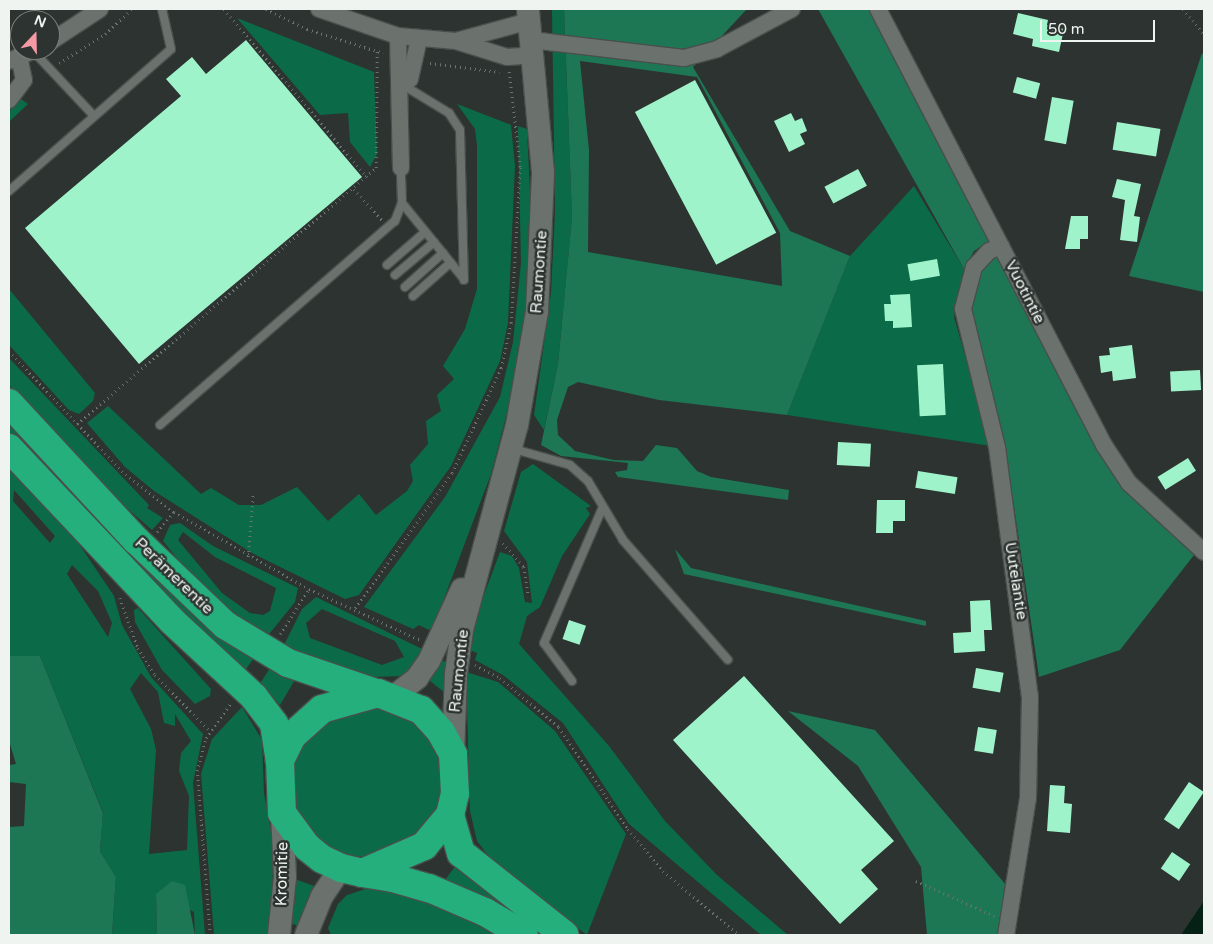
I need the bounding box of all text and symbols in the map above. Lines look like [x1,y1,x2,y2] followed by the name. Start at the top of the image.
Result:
[10,10,60,60] north arrow
[1043,10,1158,42] scale bar
[32,12,48,31] text: N
[1048,20,1085,38] text: 50 m
[527,230,551,314] street label: Raumontie
[1001,257,1049,327] street label: Vuotintie
[131,534,217,618] street label: Perämerentie
[1000,541,1032,621] street label: Uutelantie
[445,629,473,713] street label: Raumontie
[272,842,292,906] street label: Kromitie

